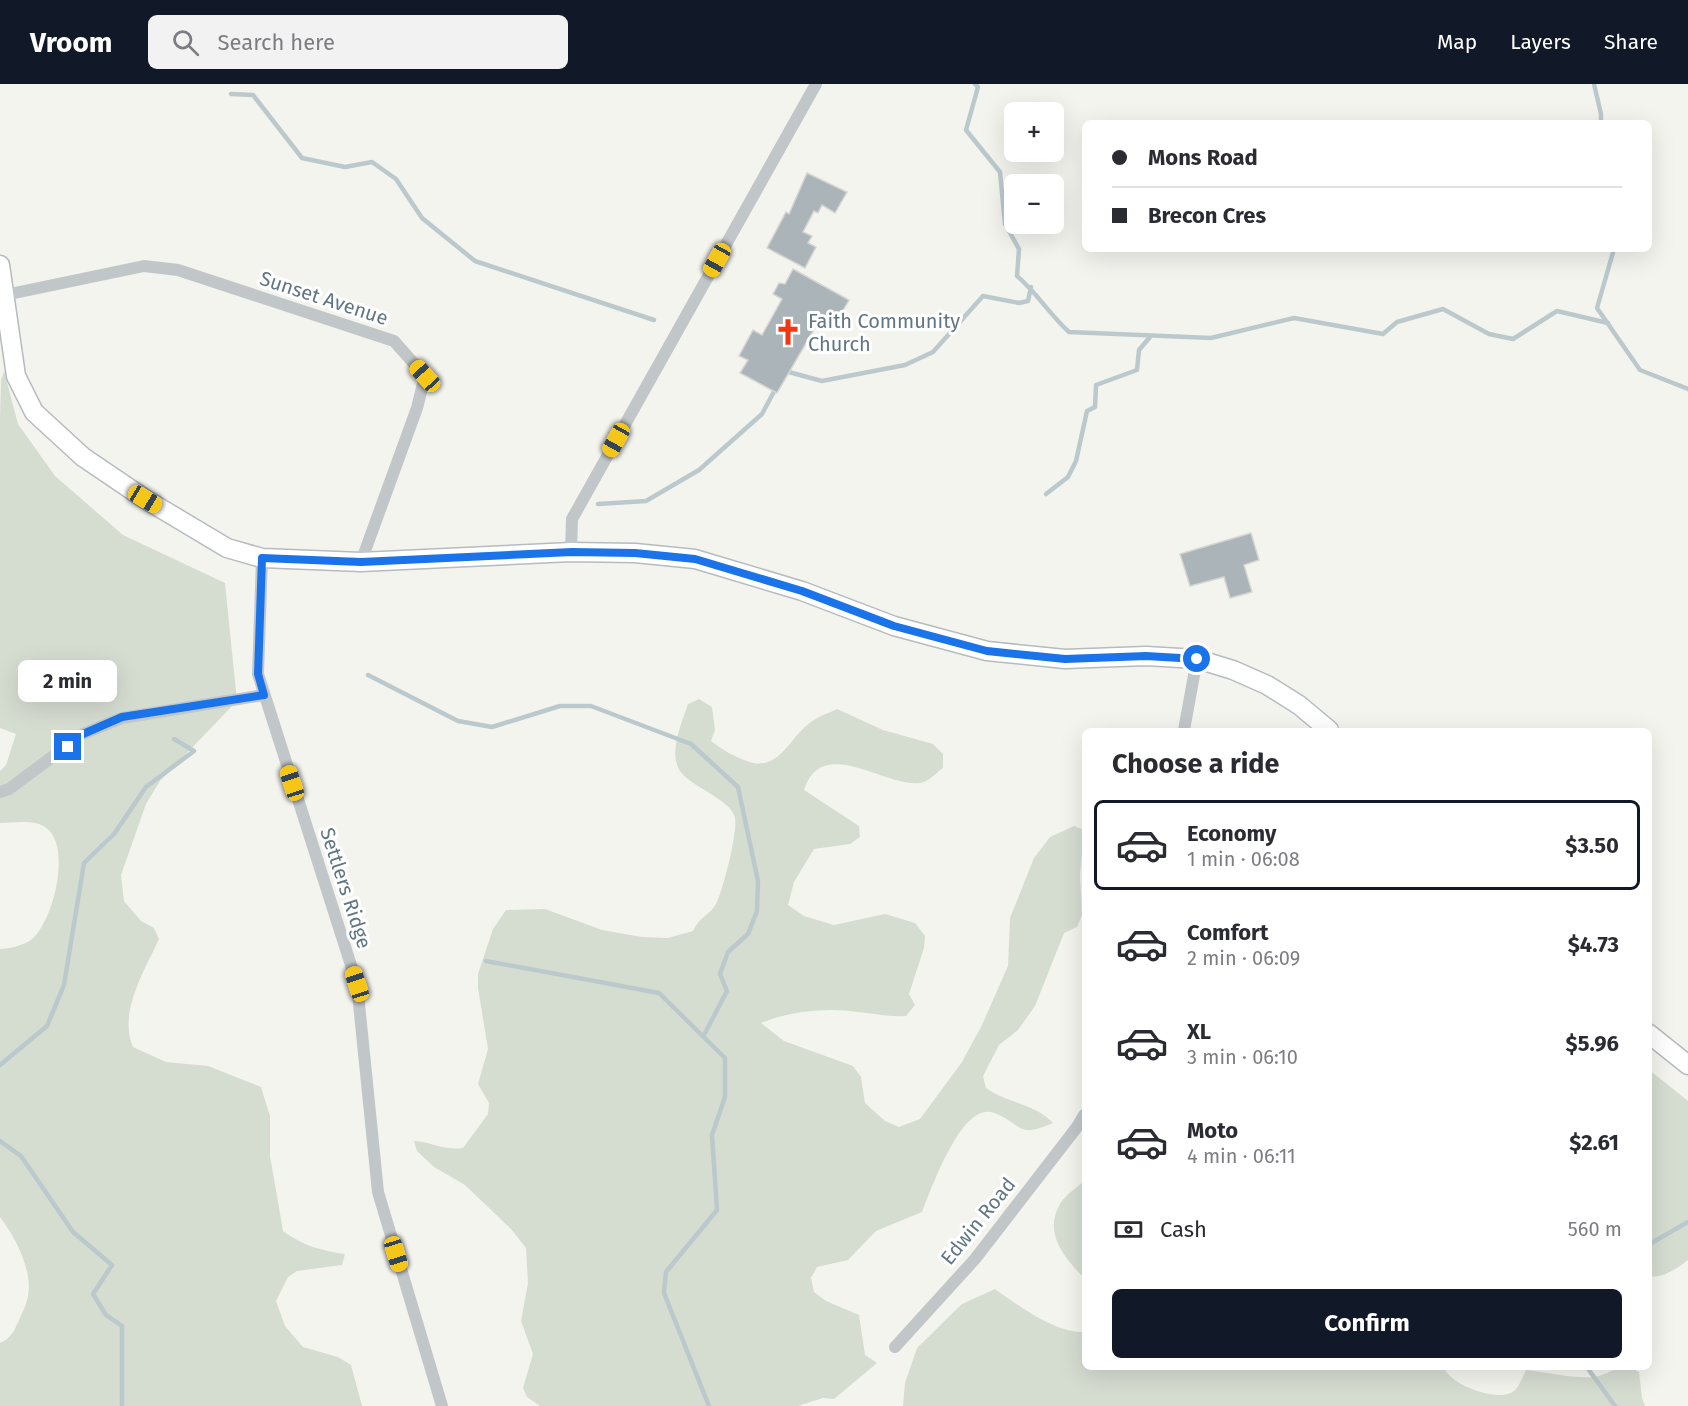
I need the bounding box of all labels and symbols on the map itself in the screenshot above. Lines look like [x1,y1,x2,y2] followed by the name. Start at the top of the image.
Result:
[700,240,734,280] car
[257,266,391,330] street label: Sunset Avenue
[808,309,960,356] place label: Faith Community Church
[773,317,803,347] church icon: Faith Community Church
[406,357,444,395] car
[599,420,633,460] car
[125,482,165,516] car
[1183,645,1210,672] route start
[19,660,118,702] callout: 2 min
[54,733,81,760] route end
[278,763,306,803] car
[315,825,377,951] street label: Settlers Ridge
[343,964,371,1004] car
[936,1172,1020,1270] street label: Edwin Road
[382,1234,410,1274] car

